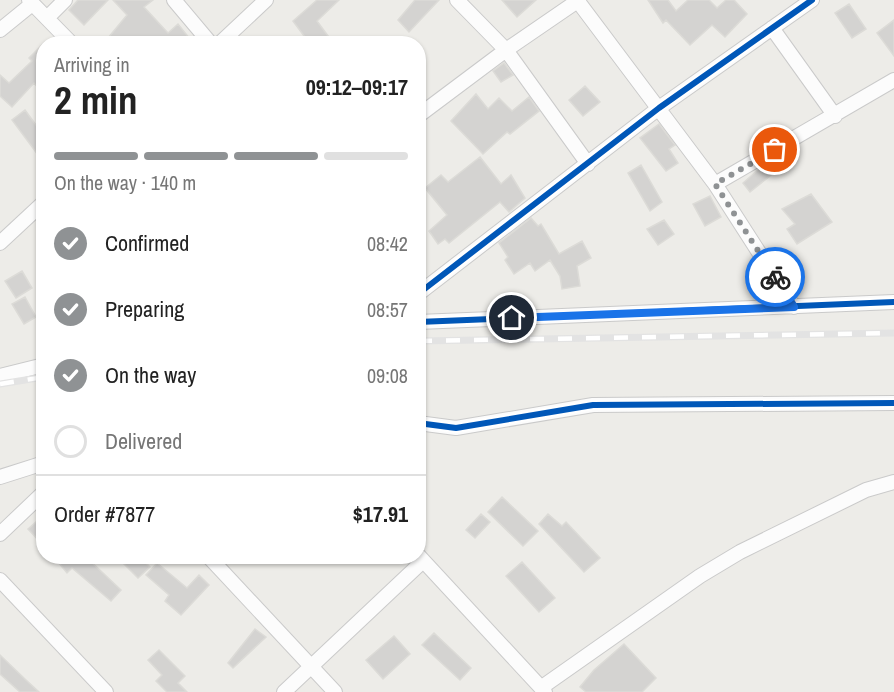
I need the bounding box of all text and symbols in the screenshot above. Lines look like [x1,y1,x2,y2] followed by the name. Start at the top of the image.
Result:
[54,51,130,78] text: Arriving in
[306,72,408,102] text: 09:12–09:17
[54,74,138,126] text: 2 min
[749,124,800,175] pin
[758,133,791,166] icon: bag
[54,169,196,196] text: On the way · 140 m
[54,227,87,260] icon: check
[105,228,189,258] text: Confirmed
[367,230,408,257] text: 08:42
[745,247,805,307] courier
[759,261,792,294] icon: bike
[486,292,537,343] pin
[54,293,87,326] icon: check
[105,294,184,324] text: Preparing
[367,296,408,323] text: 08:57
[495,301,528,334] icon: home
[54,359,87,392] icon: check
[105,360,196,390] text: On the way
[367,362,408,389] text: 09:08
[105,426,182,456] text: Delivered
[54,499,155,529] text: Order #7877
[353,499,408,529] text: $17.91

